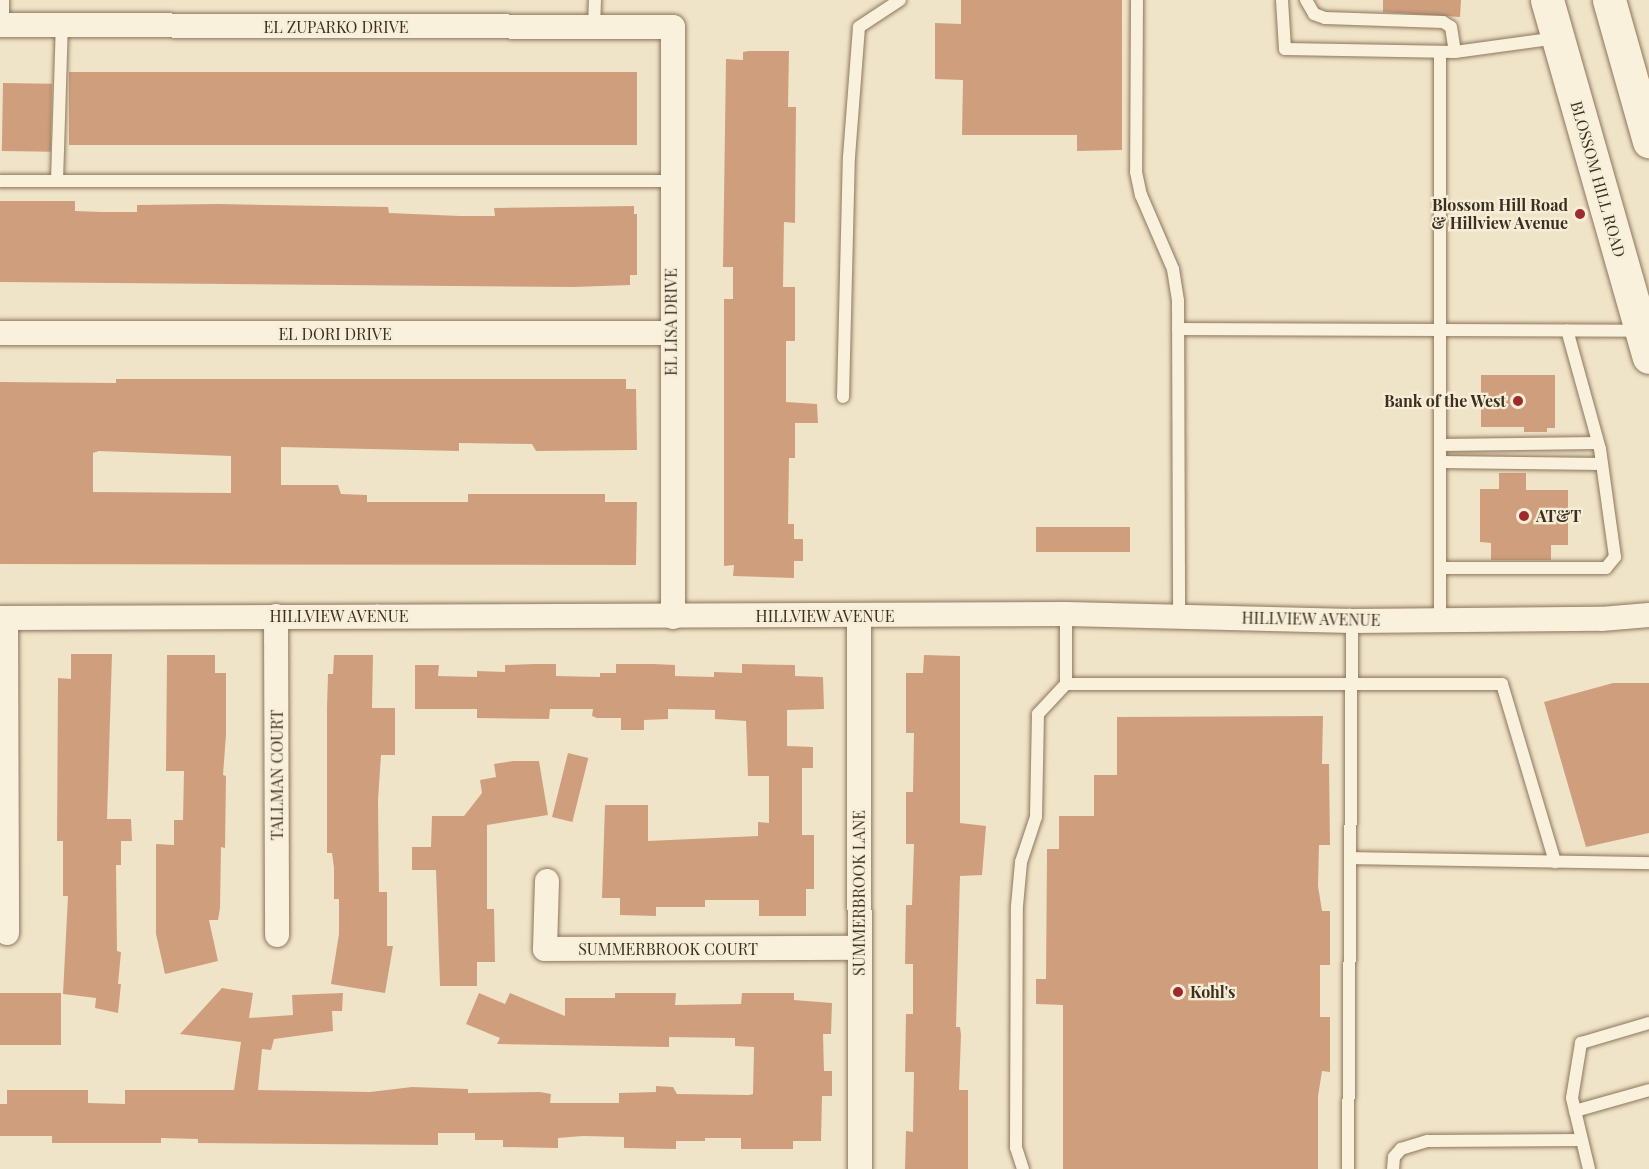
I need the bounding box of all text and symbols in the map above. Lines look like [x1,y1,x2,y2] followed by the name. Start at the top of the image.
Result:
[264,17,408,37] street label: EL ZUPARKO DRIVE
[1566,99,1630,259] street label: BLOSSOM HILL ROAD
[1431,195,1568,233] place label: Blossom Hill Road & Hillview Avenue
[1573,207,1587,221] marker: Blossom Hill Road & Hillview Avenue
[661,268,681,376] street label: EL LISA DRIVE
[278,324,392,344] street label: EL DORI DRIVE
[1383,391,1506,411] place label: Bank of the West
[1511,394,1525,408] marker: Bank of the West
[1536,506,1581,526] place label: AT&T
[1517,509,1531,523] marker: AT&T
[269,606,409,626] street label: HILLVIEW AVENUE
[755,606,895,626] street label: HILLVIEW AVENUE
[1241,608,1381,630] street label: HILLVIEW AVENUE
[267,710,287,840] street label: TALLMAN COURT
[849,810,869,976] street label: SUMMERBROOK LANE
[578,939,758,959] street label: SUMMERBROOK COURT
[1190,982,1235,1002] place label: Kohl's
[1171,985,1185,999] marker: Kohl's

